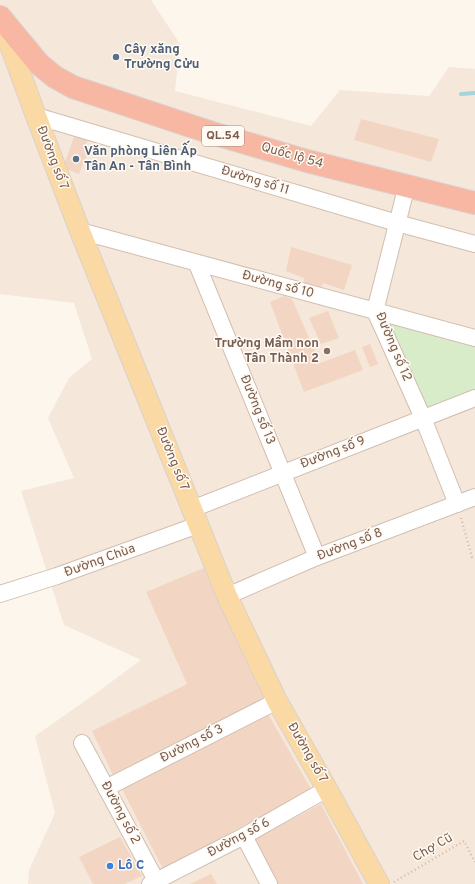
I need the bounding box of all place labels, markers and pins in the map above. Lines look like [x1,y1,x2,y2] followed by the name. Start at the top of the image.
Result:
[124,42,200,73] place label: Cây xăng Trường Cửu
[111,52,121,62] marker: Cây xăng Trường Cửu
[84,140,197,175] place label: Văn phòng Liên Ấp Tân An - Tân Bình
[71,154,81,164] marker: Văn phòng Liên Ấp Tân An - Tân Bình
[214,335,319,367] place label: Trường Mầm non Tân Thành 2
[322,346,332,356] marker: Trường Mầm non Tân Thành 2
[118,858,144,874] place label: Lô C
[105,861,115,871] marker: Lô C

